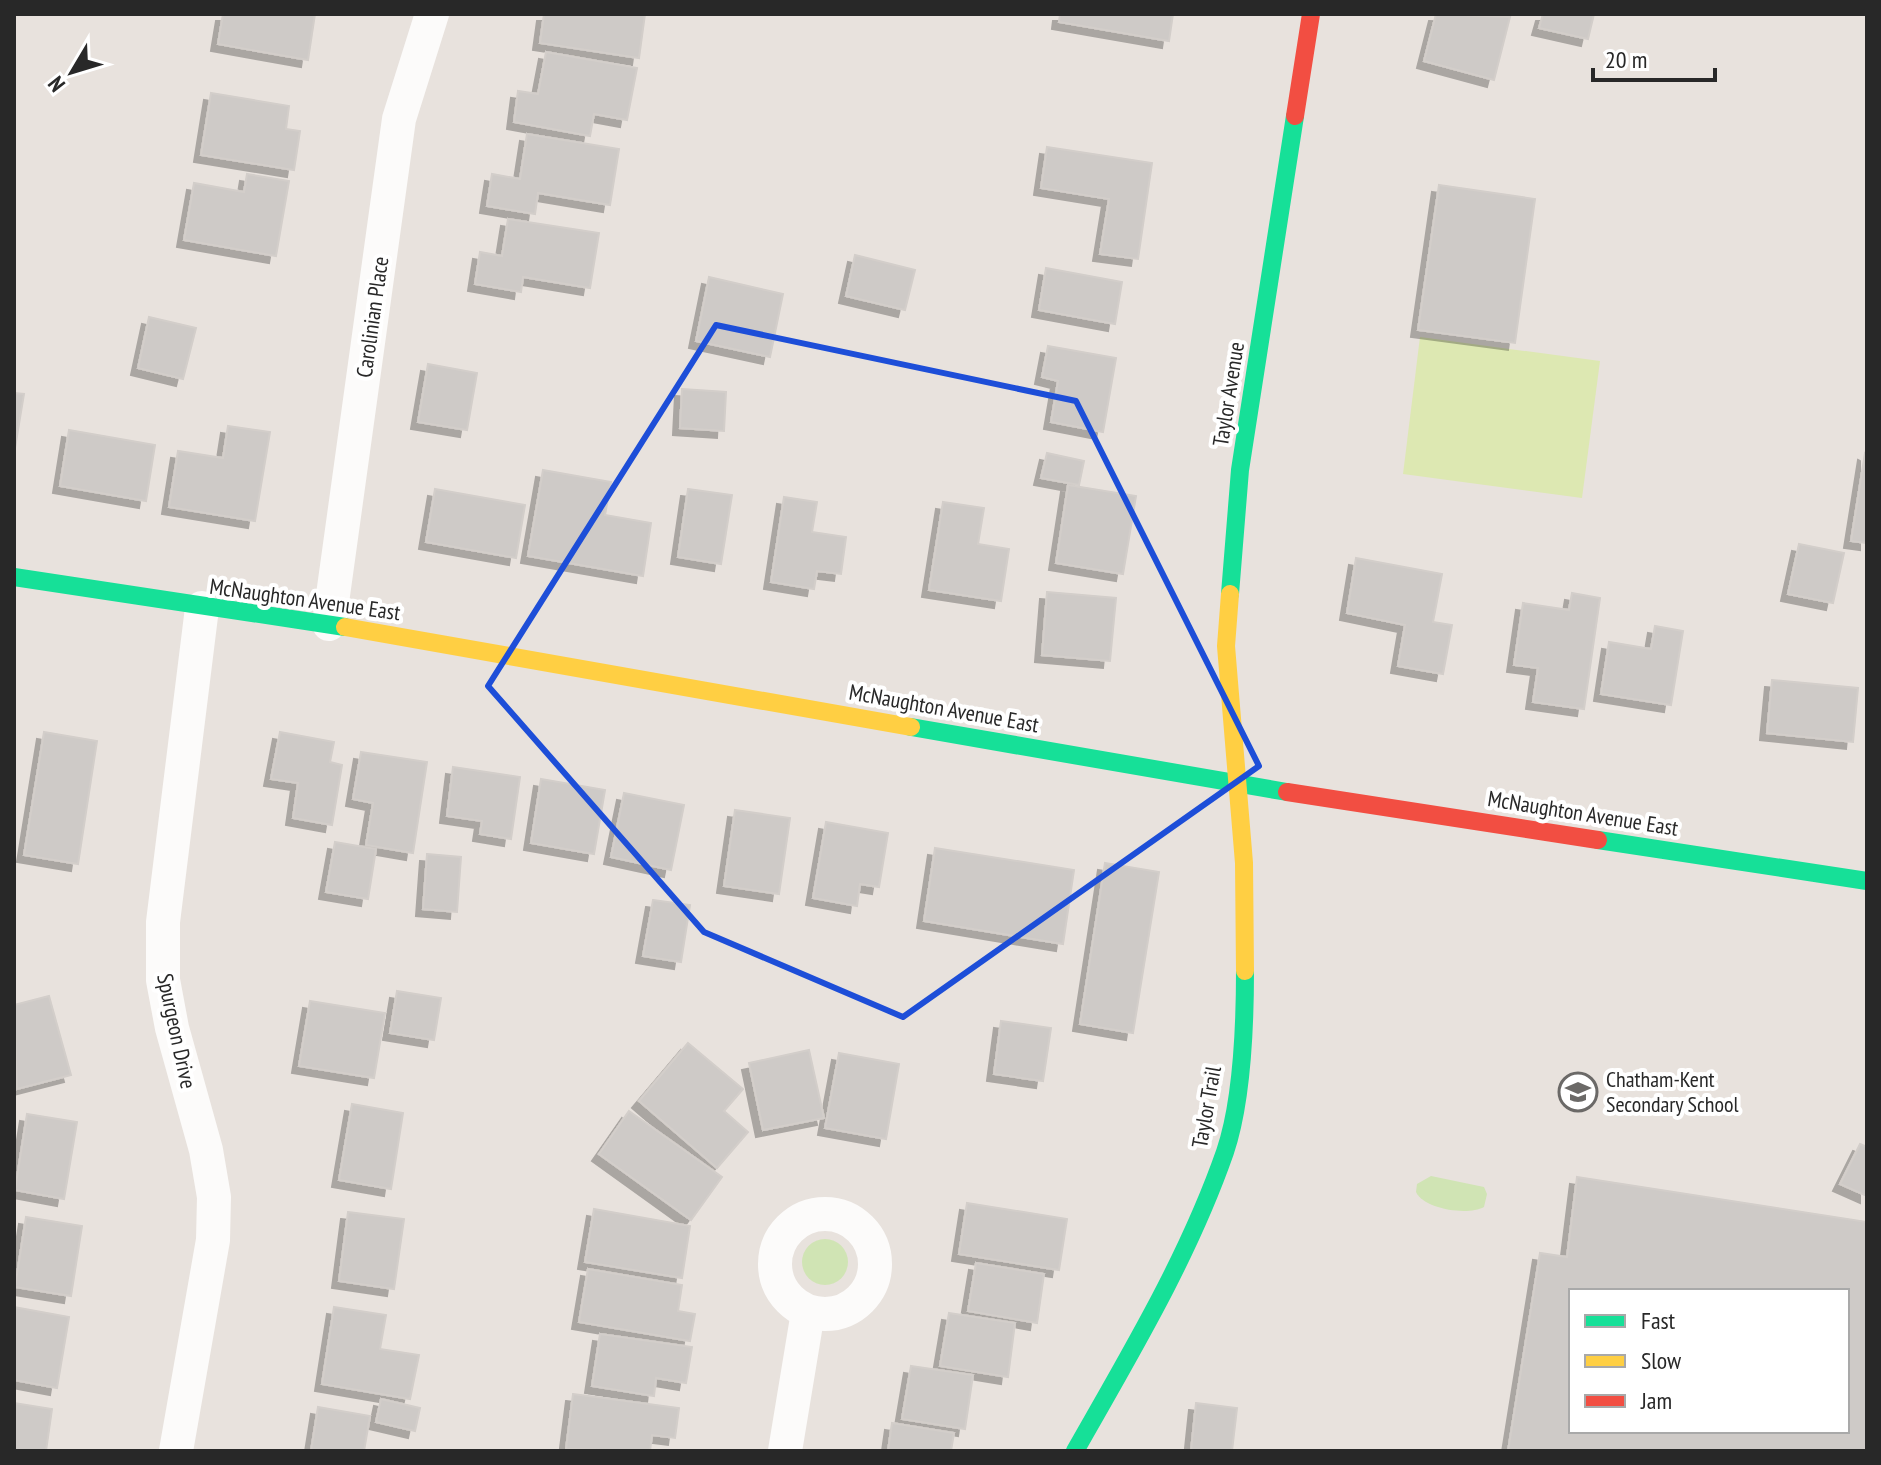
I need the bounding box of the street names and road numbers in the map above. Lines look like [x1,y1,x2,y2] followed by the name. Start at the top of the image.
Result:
[350,255,394,379] street label: Carolinian Place
[1206,340,1250,448] street label: Taylor Avenue
[208,572,402,626] street label: McNaughton Avenue East
[847,678,1041,738] street label: McNaughton Avenue East
[1486,784,1680,842] street label: McNaughton Avenue East
[151,971,203,1091] street label: Spurgeon Drive
[1185,1063,1227,1150] street label: Taylor Trail

